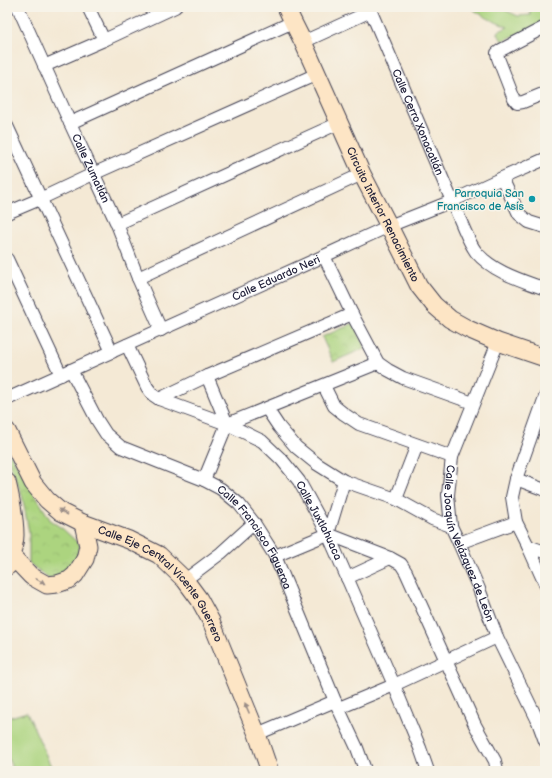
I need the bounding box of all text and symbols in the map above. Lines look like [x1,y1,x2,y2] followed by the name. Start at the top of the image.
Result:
[389,67,446,177] street label: Calle Cerro Xonacatlán
[69,132,112,205] street label: Calle Zumatlán
[344,145,422,284] street label: Circuito Interior Renacimiento
[437,187,525,213] place label: Parroquia San Francisco de Asís
[527,194,537,204] marker: Parroquia San Francisco de Asís
[230,253,322,304] street label: Calle Eduardo Neri
[441,464,497,623] street label: Calle Joaquín Velázquez de León
[293,479,345,562] street label: Calle Juxtlahuaca
[214,483,294,591] street label: Calle Francisco Figueroa
[57,509,69,516] one-way arrow
[96,523,225,644] street label: Calle Eje Central Vicente Guerrero
[35,578,46,584] one-way arrow
[243,701,249,713] one-way arrow

